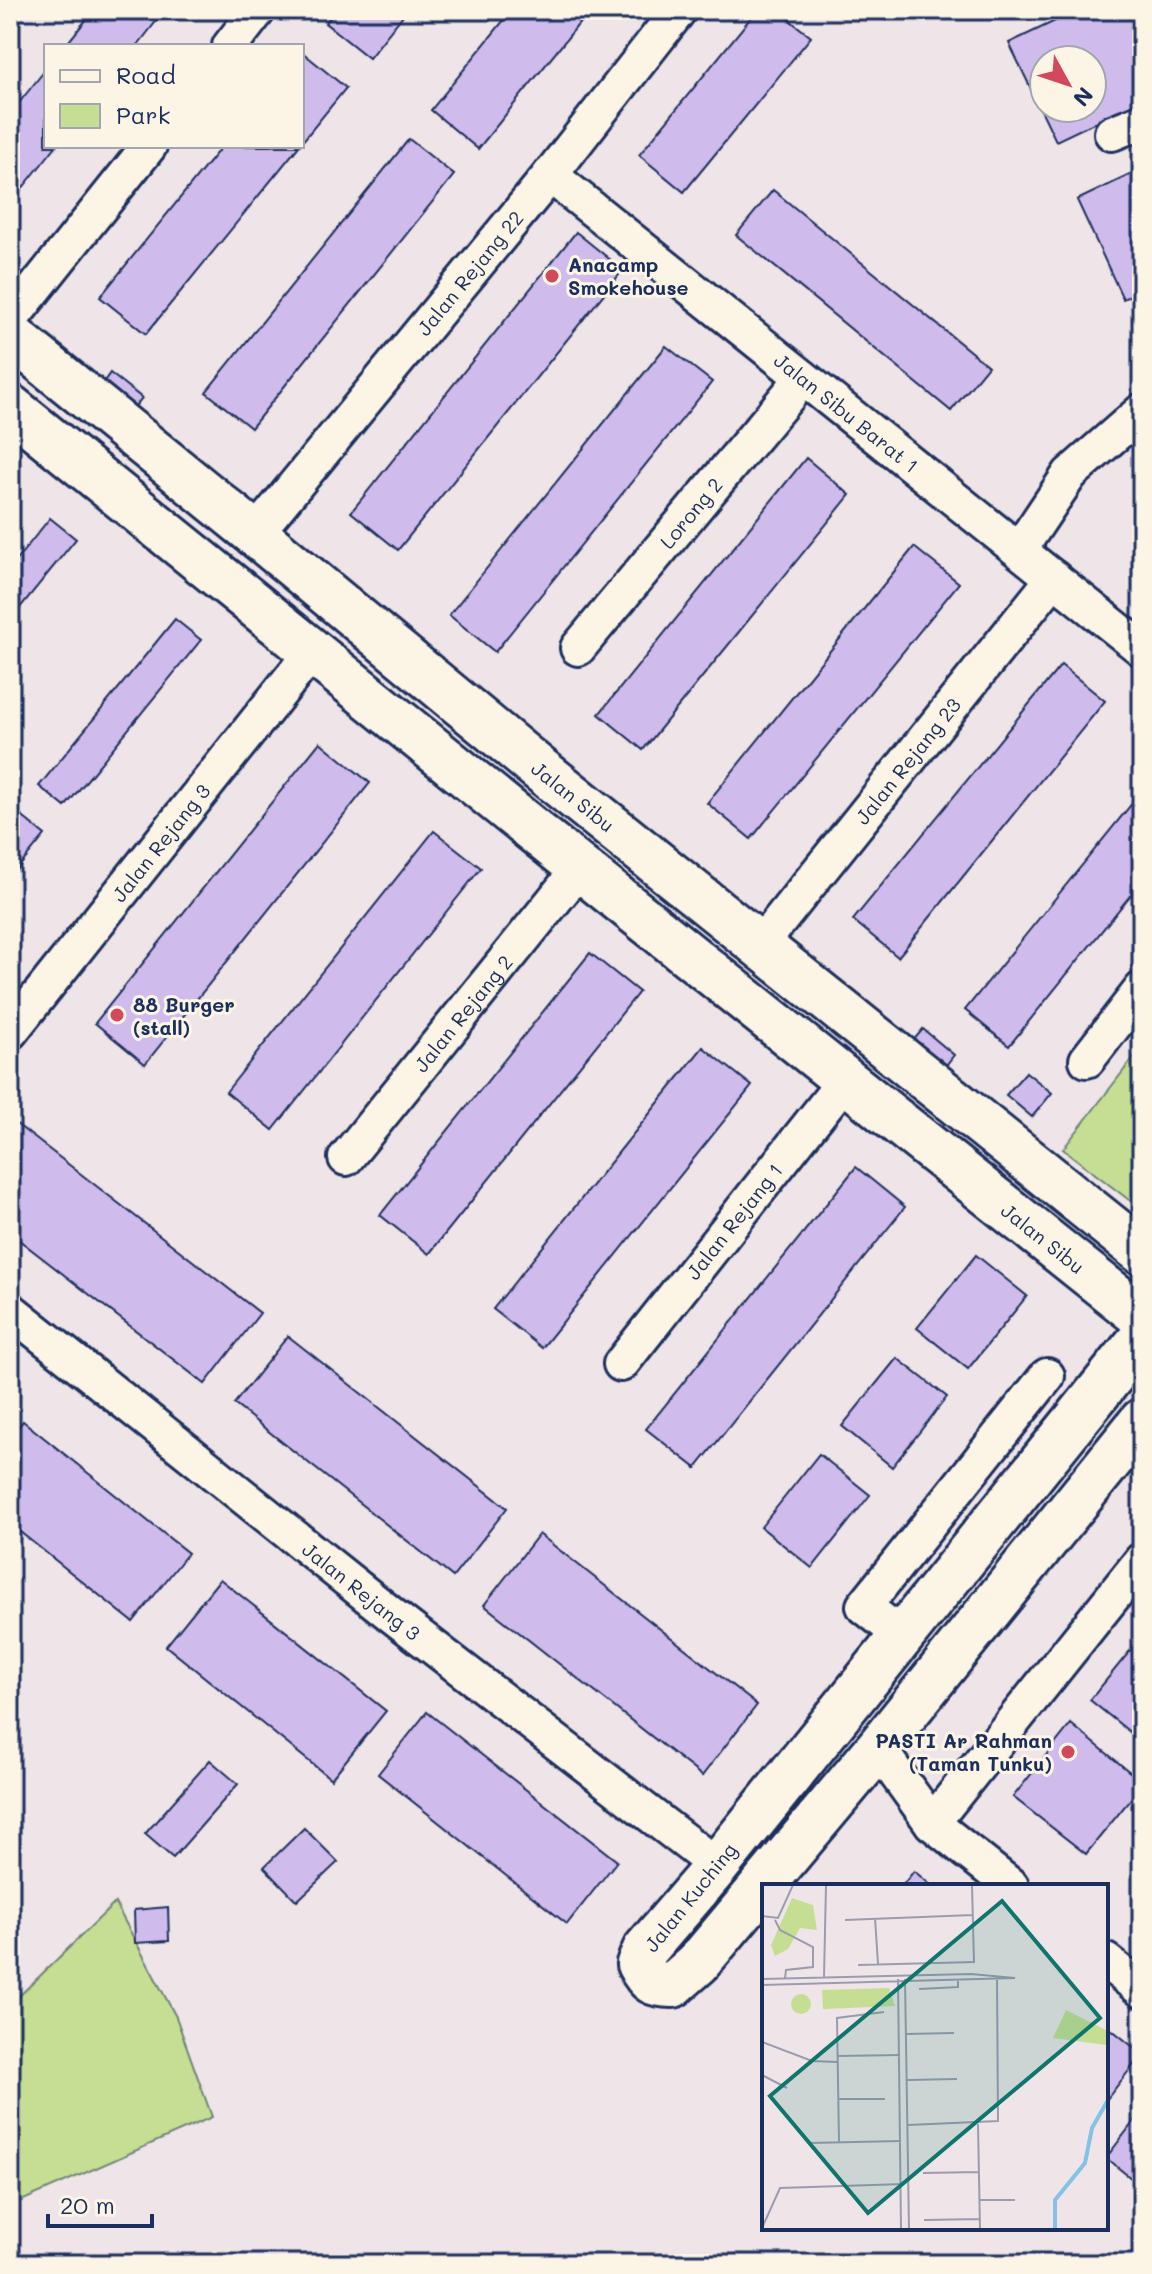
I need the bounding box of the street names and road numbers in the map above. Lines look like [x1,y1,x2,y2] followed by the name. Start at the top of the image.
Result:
[411,205,529,341] street label: Jalan Rejang 22
[769,347,924,478] street label: Jalan Sibu Barat 1
[654,472,728,554] street label: Lorong 2
[849,692,966,829] street label: Jalan Rejang 23
[526,755,620,837] street label: Jalan Sibu
[106,778,215,907] street label: Jalan Rejang 3
[408,949,518,1077] street label: Jalan Rejang 2
[680,1158,788,1285] street label: Jalan Rejang 1
[996,1197,1090,1279] street label: Jalan Sibu
[297,1536,426,1646] street label: Jalan Rejang 3
[638,1837,742,1957] street label: Jalan Kuching

